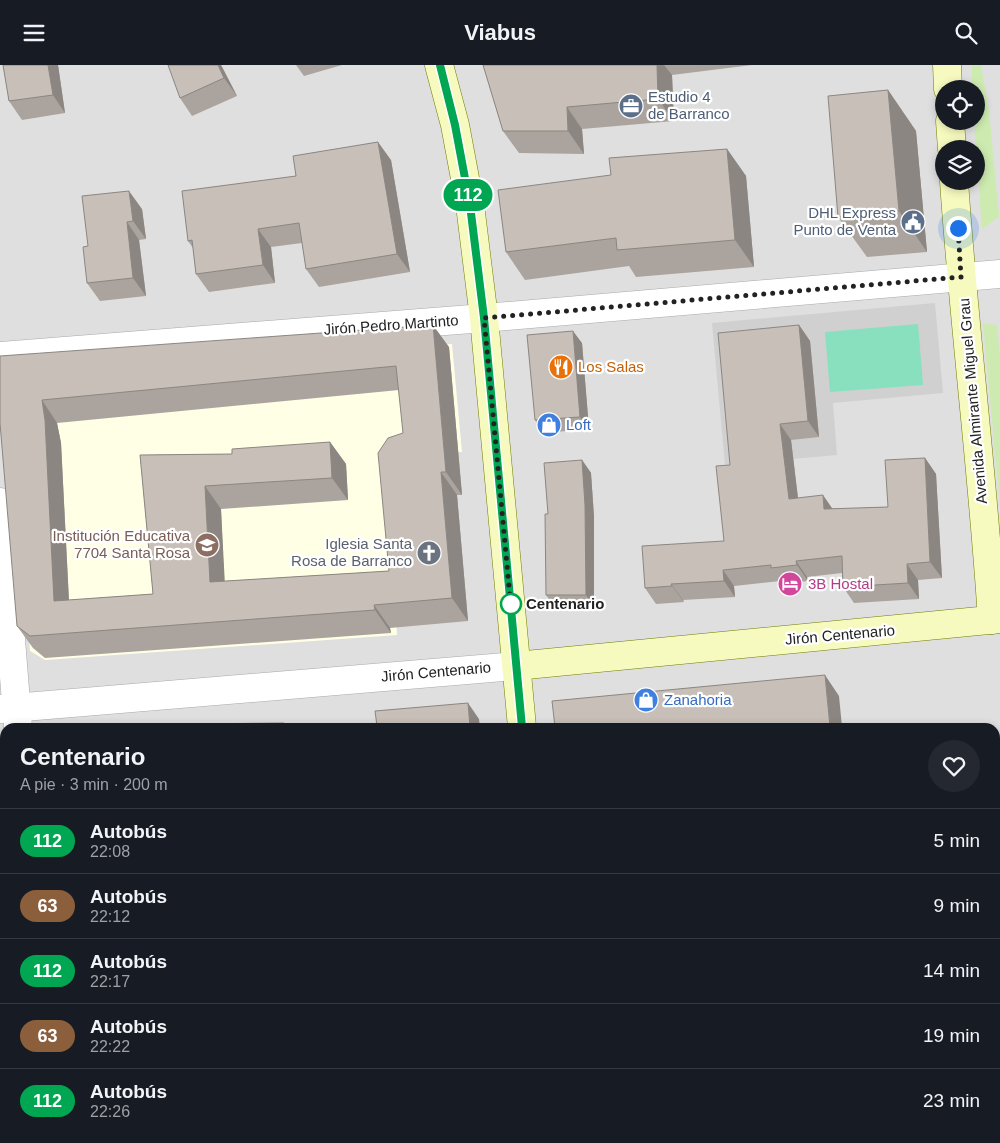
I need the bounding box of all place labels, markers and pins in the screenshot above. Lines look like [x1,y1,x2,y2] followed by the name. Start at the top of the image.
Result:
[648,88,730,122] place label: Estudio 4 de Barranco
[618,93,644,119] office icon: Estudio 4 de Barranco
[793,204,897,238] place label: DHL Express Punto de Venta
[900,209,926,235] public building icon: DHL Express Punto de Venta
[548,354,574,380] restaurant icon: Los Salas
[578,358,644,375] place label: Los Salas
[536,412,562,438] shop icon: Loft
[566,416,592,433] place label: Loft
[52,527,191,561] place label: Institución Educativa 7704 Santa Rosa
[194,532,220,558] school or university icon: Institución Educativa 7704 Santa Rosa
[291,535,413,569] place label: Iglesia Santa Rosa de Barranco
[416,540,442,566] church icon: Iglesia Santa Rosa de Barranco
[777,571,803,597] hotel icon: 3B Hostal
[808,575,873,592] place label: 3B Hostal
[500,593,522,615] marker: Centenario
[526,595,604,612] place label: Centenario
[633,687,659,713] shop icon: Zanahoria
[664,691,732,708] place label: Zanahoria

